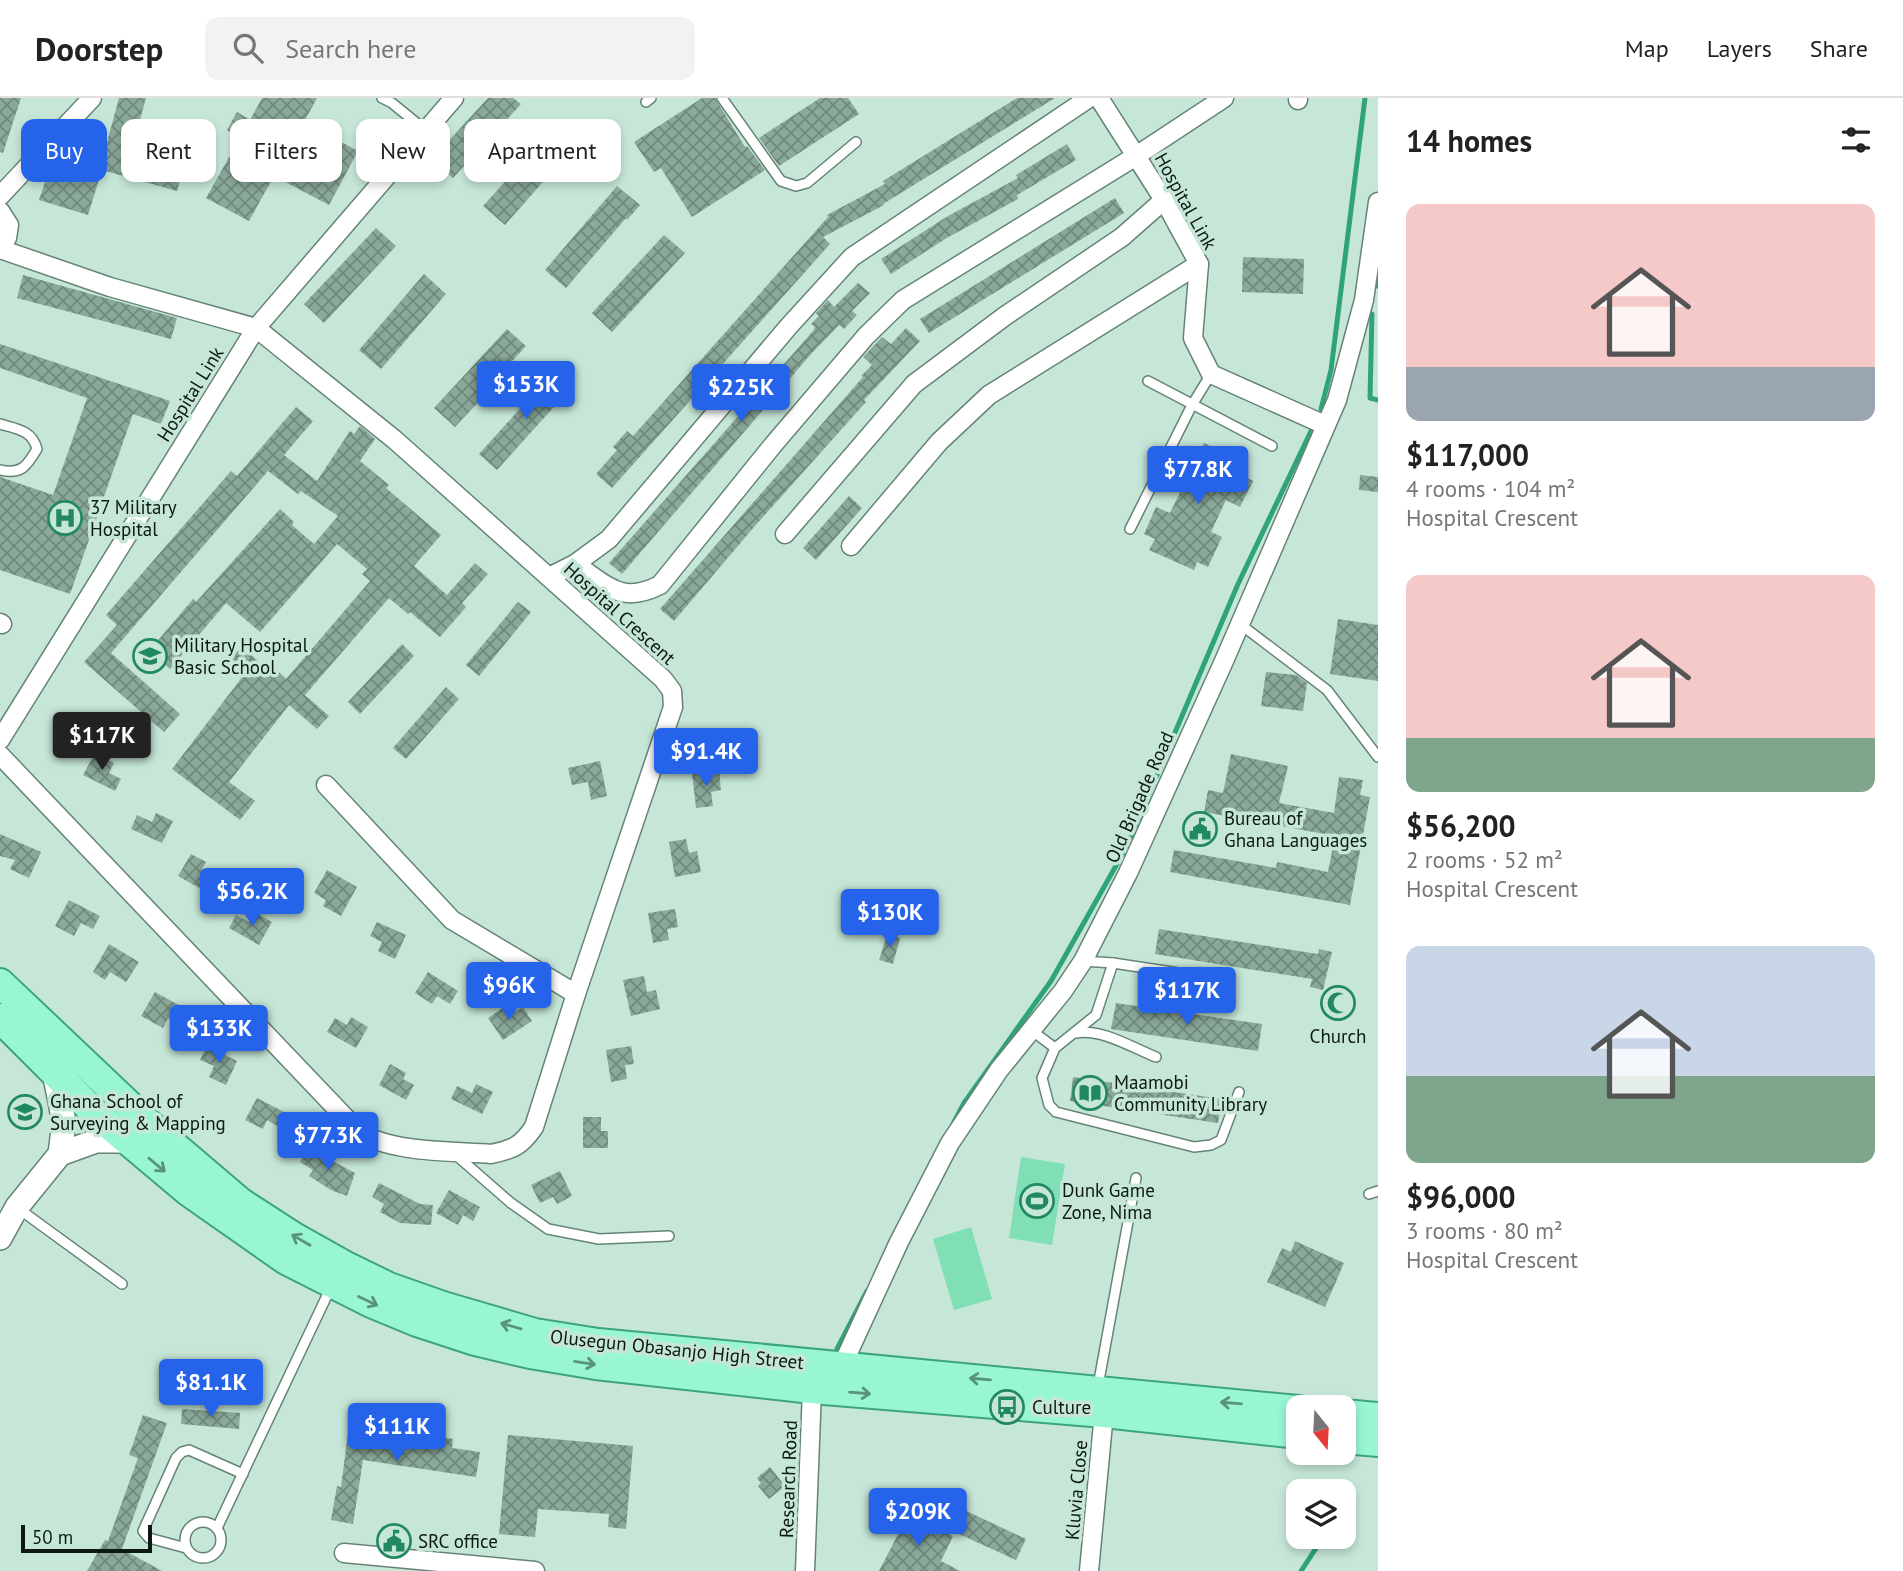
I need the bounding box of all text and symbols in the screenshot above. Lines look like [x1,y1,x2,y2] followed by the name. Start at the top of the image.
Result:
[205,17,695,80] search box
[35,27,163,70] text: Doorstep
[229,29,267,67] icon: search
[285,32,416,65] text: Search here
[1625,33,1669,64] text: Map
[1707,33,1772,64] text: Layers
[1810,33,1868,64] text: Share
[21,119,107,182] chip: Buy
[121,119,216,182] chip: Rent
[230,119,342,182] chip: Filters
[356,119,450,182] chip: New
[464,119,621,182] chip: Apartment
[1406,121,1532,160] text: 14 homes
[1837,121,1875,159] icon: filters
[1150,148,1222,254] street label: Hospital Link
[1578,249,1704,375] icon: home
[151,342,229,446] street label: Hospital Link
[477,362,575,421] pin: $153K
[692,364,790,424] pin: $225K
[493,369,559,398] text: $153K
[708,372,774,401] text: $225K
[1406,435,1529,474] text: $117,000
[1141,446,1255,506] pin: $77.8K
[1163,454,1233,483] text: $77.8K
[1406,474,1575,503] text: 4 rooms · 104 m²
[90,495,177,541] place label: 37 Military Hospital
[46,499,84,537] hospital icon: 37 Military Hospital
[1406,503,1578,532] text: Hospital Crescent
[559,557,681,670] street label: Hospital Crescent
[1578,620,1704,746] icon: home
[174,633,309,679] place label: Military Hospital Basic School
[131,637,169,675] school or university icon: Military Hospital Basic School
[53,712,151,772] pin: $117K
[69,720,135,749] text: $117K
[649,728,763,788] pin: $91.4K
[1099,728,1179,866] street label: Old Brigade Road
[670,736,742,765] text: $91.4K
[1224,806,1367,852] place label: Bureau of Ghana Languages
[1406,806,1516,845] text: $56,200
[1181,810,1219,848] public building icon: Bureau of Ghana Languages
[1406,845,1563,874] text: 2 rooms · 52 m²
[195,868,309,928] pin: $56.2K
[1406,874,1578,903] text: Hospital Crescent
[216,876,288,905] text: $56.2K
[841,890,939,949] pin: $130K
[857,897,923,926] text: $130K
[468,962,550,1022] pin: $96K
[1138,968,1236,1027] pin: $117K
[482,970,536,999] text: $96K
[1154,975,1220,1004] text: $117K
[1319,984,1357,1022] mosque icon: Church
[1578,991,1704,1117] icon: home
[170,1006,268,1065] pin: $133K
[186,1013,252,1042] text: $133K
[1310,1024,1366,1048] place label: Church
[1114,1070,1267,1116] place label: Maamobi Community Library
[1071,1074,1109,1112] library icon: Maamobi Community Library
[50,1089,226,1135] place label: Ghana School of Surveying & Mapping
[6,1093,44,1131] school or university icon: Ghana School of Surveying & Mapping
[271,1112,385,1172] pin: $77.3K
[293,1120,363,1149] text: $77.3K
[147,1157,165,1173] one-way arrow
[1406,1177,1516,1216] text: $96,000
[1062,1178,1155,1224] place label: Dunk Game Zone, Nima
[1018,1182,1056,1220] sports icon: Dunk Game Zone, Nima
[1406,1216,1563,1245] text: 3 rooms · 80 m²
[291,1233,312,1246] one-way arrow
[1406,1245,1578,1274] text: Hospital Crescent
[357,1295,378,1308] one-way arrow
[500,1319,522,1332] one-way arrow
[549,1324,806,1374] street label: Olusegun Obasanjo High Street
[574,1357,596,1370] one-way arrow
[154,1360,268,1419] pin: $81.1K
[175,1367,247,1396] text: $81.1K
[969,1372,992,1385] one-way arrow
[848,1387,871,1400] one-way arrow
[988,1388,1026,1426] bus stop icon: Culture
[1032,1395,1091,1419] place label: Culture
[1286,1395,1356,1465] north arrow
[1286,1395,1356,1549] map controls
[1220,1396,1242,1409] one-way arrow
[348,1404,446,1463] pin: $111K
[364,1411,430,1440] text: $111K
[774,1420,802,1538] street label: Research Road
[1060,1439,1092,1541] street label: Kluvia Close
[1286,1479,1356,1549] button: layers
[869,1488,967,1548] pin: $209K
[885,1496,951,1525] text: $209K
[21,1522,152,1554] scale bar
[375,1522,413,1560] public building icon: SRC office
[32,1525,73,1549] text: 50 m
[418,1529,498,1553] place label: SRC office

